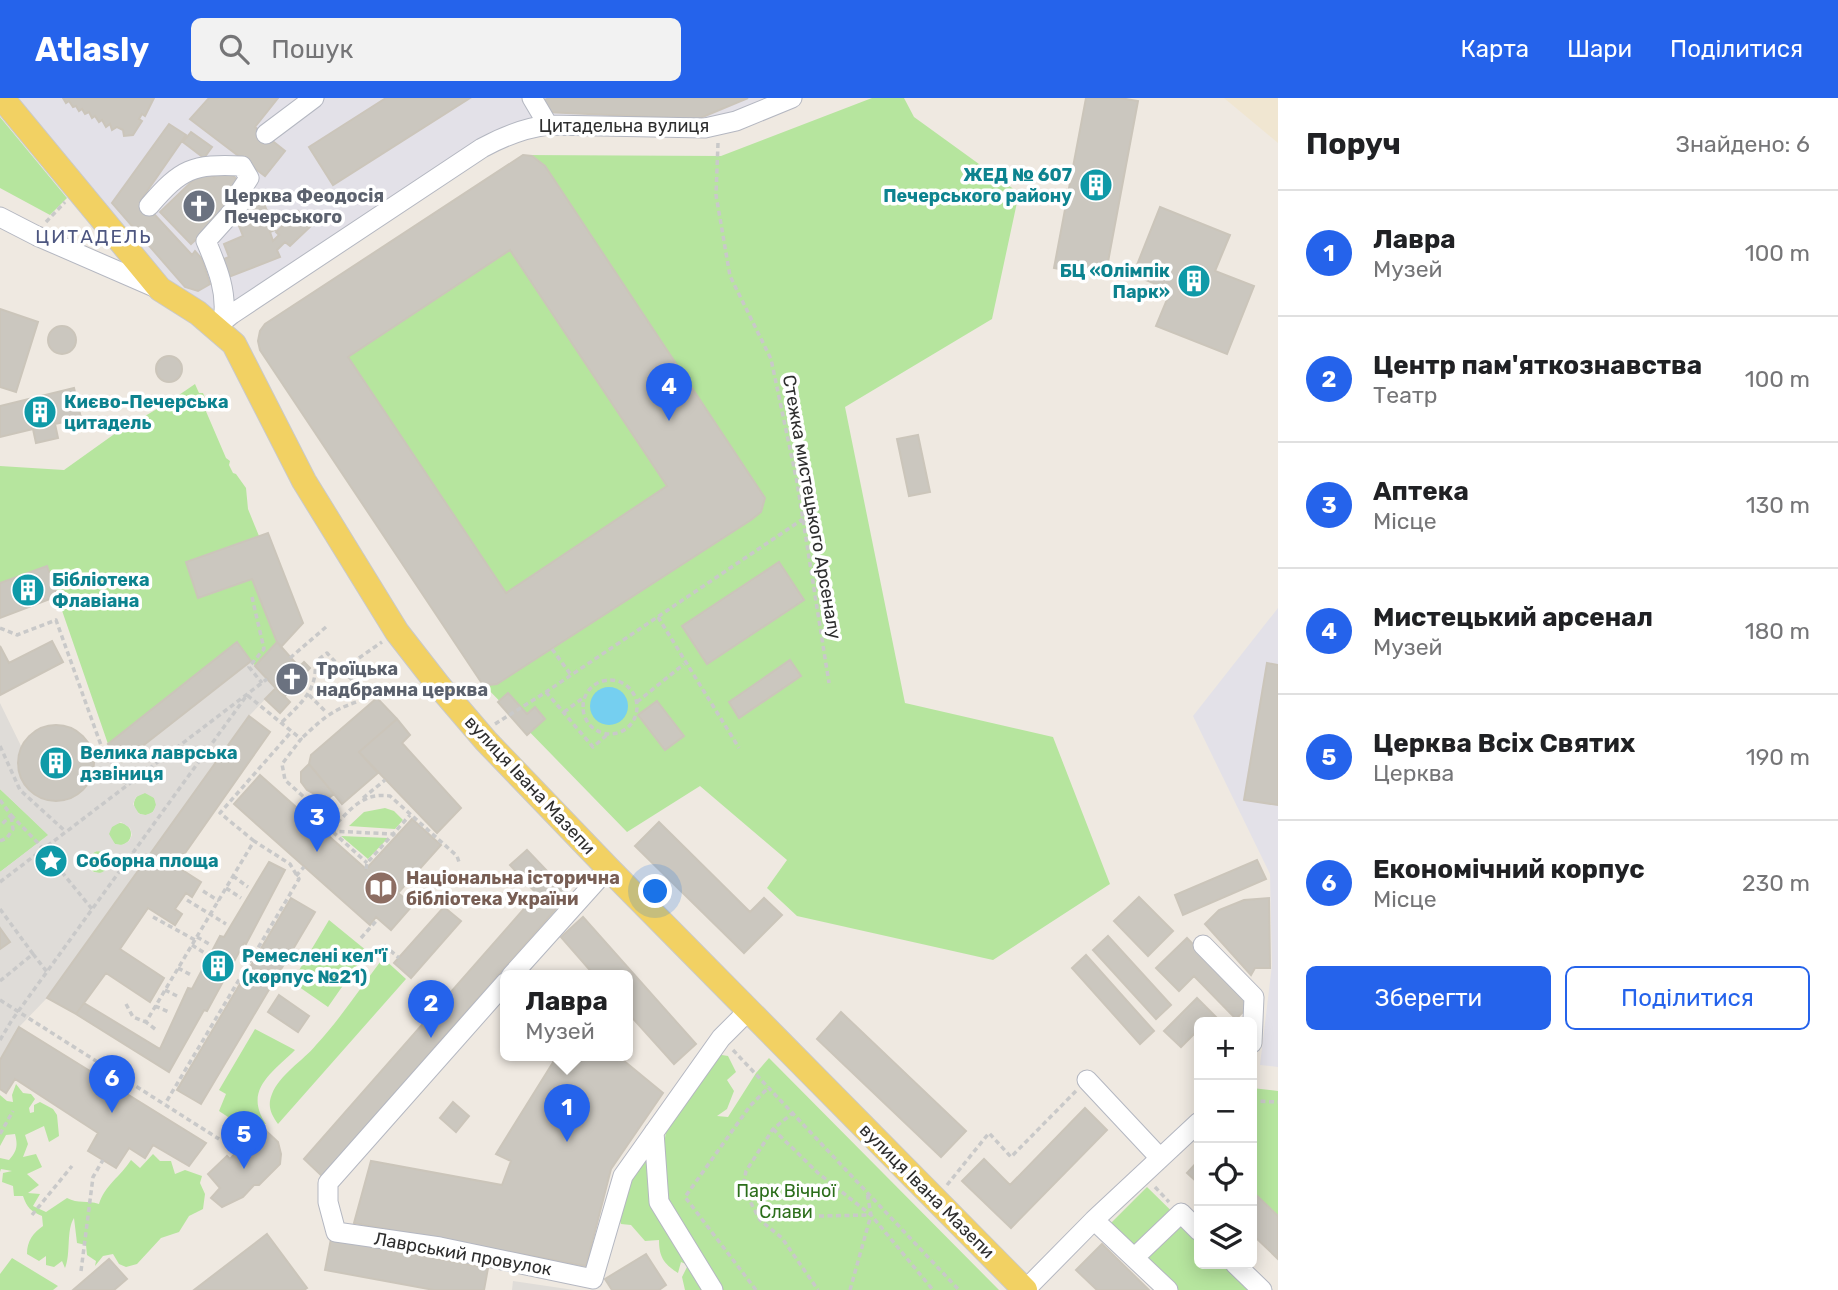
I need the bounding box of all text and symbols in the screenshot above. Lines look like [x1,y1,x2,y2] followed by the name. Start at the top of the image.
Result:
[191,18,681,81] search box
[35,30,149,69] text: Atlasly
[215,30,253,68] icon: search
[271,34,353,65] text: Пошук
[1460,35,1529,63] text: Карта
[1567,35,1632,63] text: Шари
[1670,35,1803,63] text: Поділитися
[539,115,709,137] street label: Цитадельна вулиця
[1306,126,1401,162] text: Поруч
[1676,130,1810,158] text: Знайдено: 6
[883,164,1072,207] place label: ЖЕД № 607 Печерського району
[1077,166,1115,204] building icon: ЖЕД № 607 Печерського району
[224,185,384,228] place label: Церква Феодосія Печерського
[180,187,218,225] church icon: Церква Феодосія Печерського
[1373,224,1456,255] text: Лавра
[35,225,153,248] district label: ЦИТАДЕЛЬ
[1323,239,1335,267] text: 1
[1745,239,1810,267] text: 100 m
[1373,255,1443,283] text: Музей
[1060,260,1170,303] place label: БЦ «Олімпік Парк»
[1175,262,1213,300] building icon: БЦ «Олімпік Парк»
[1373,350,1702,381] text: Центр пам'яткознавства
[646,363,692,421] pin: 4
[1322,365,1336,393] text: 2
[1745,365,1810,393] text: 100 m
[778,373,846,641] street label: Стежка мистецького Арсеналу
[1373,381,1437,409] text: Театр
[64,391,229,434] place label: Києво-Печерська цитадель
[21,393,59,431] building icon: Києво-Печерська цитадель
[1373,476,1469,507] text: Аптека
[1321,491,1337,519] text: 3
[1746,491,1810,519] text: 130 m
[1373,507,1437,535] text: Місце
[52,569,150,612] place label: Бібліотека Флавіана
[9,571,47,609] building icon: Бібліотека Флавіана
[1373,602,1653,633] text: Мистецький арсенал
[1321,617,1337,645] text: 4
[1745,617,1810,645] text: 180 m
[1373,633,1443,661] text: Музей
[316,658,488,701] place label: Троїцька надбрамна церква
[273,660,311,698] church icon: Троїцька надбрамна церква
[460,711,600,859] street label: вулиця Івана Мазепи
[1373,728,1635,759] text: Церква Всіх Святих
[80,742,238,785] place label: Велика лаврська дзвіниця
[1322,743,1336,771] text: 5
[1746,743,1810,771] text: 190 m
[37,744,75,782] building icon: Велика лаврська дзвіниця
[1373,759,1454,787] text: Церква
[294,794,340,852] pin: 3
[32,842,70,880] place icon: Соборна площа
[76,850,219,872] place label: Соборна площа
[1373,854,1645,885] text: Економічний корпус
[406,867,620,910] place label: Національна історична бібліотека України
[362,869,400,907] library icon: Національна історична бібліотека України
[1322,869,1336,897] text: 6
[1742,869,1810,897] text: 230 m
[638,874,672,908] your location
[1373,885,1437,913] text: Місце
[242,945,388,988] place label: Ремеслені кел"ї (корпус №21)
[199,947,237,985] building icon: Ремеслені кел"ї (корпус №21)
[1306,966,1551,1030] button: Зберегти
[1565,966,1810,1030] button: Поділитися
[500,970,633,1061] popup
[408,980,454,1038] pin: 2
[525,986,608,1017] text: Лавра
[525,1017,595,1045] text: Музей
[1194,1017,1257,1269] map controls
[1194,1017,1257,1080] button: +
[89,1055,135,1113] pin: 6
[1194,1080,1257,1143] button: −
[544,1084,590,1142] pin: 1
[221,1111,267,1169] pin: 5
[855,1119,999,1263] street label: вулиця Івана Мазепи
[1194,1143,1257,1206] button: locate
[736,1180,836,1223] park label: Парк Вічної Слави
[1194,1206,1257,1269] button: layers
[372,1228,554,1281] street label: Лаврський провулок

